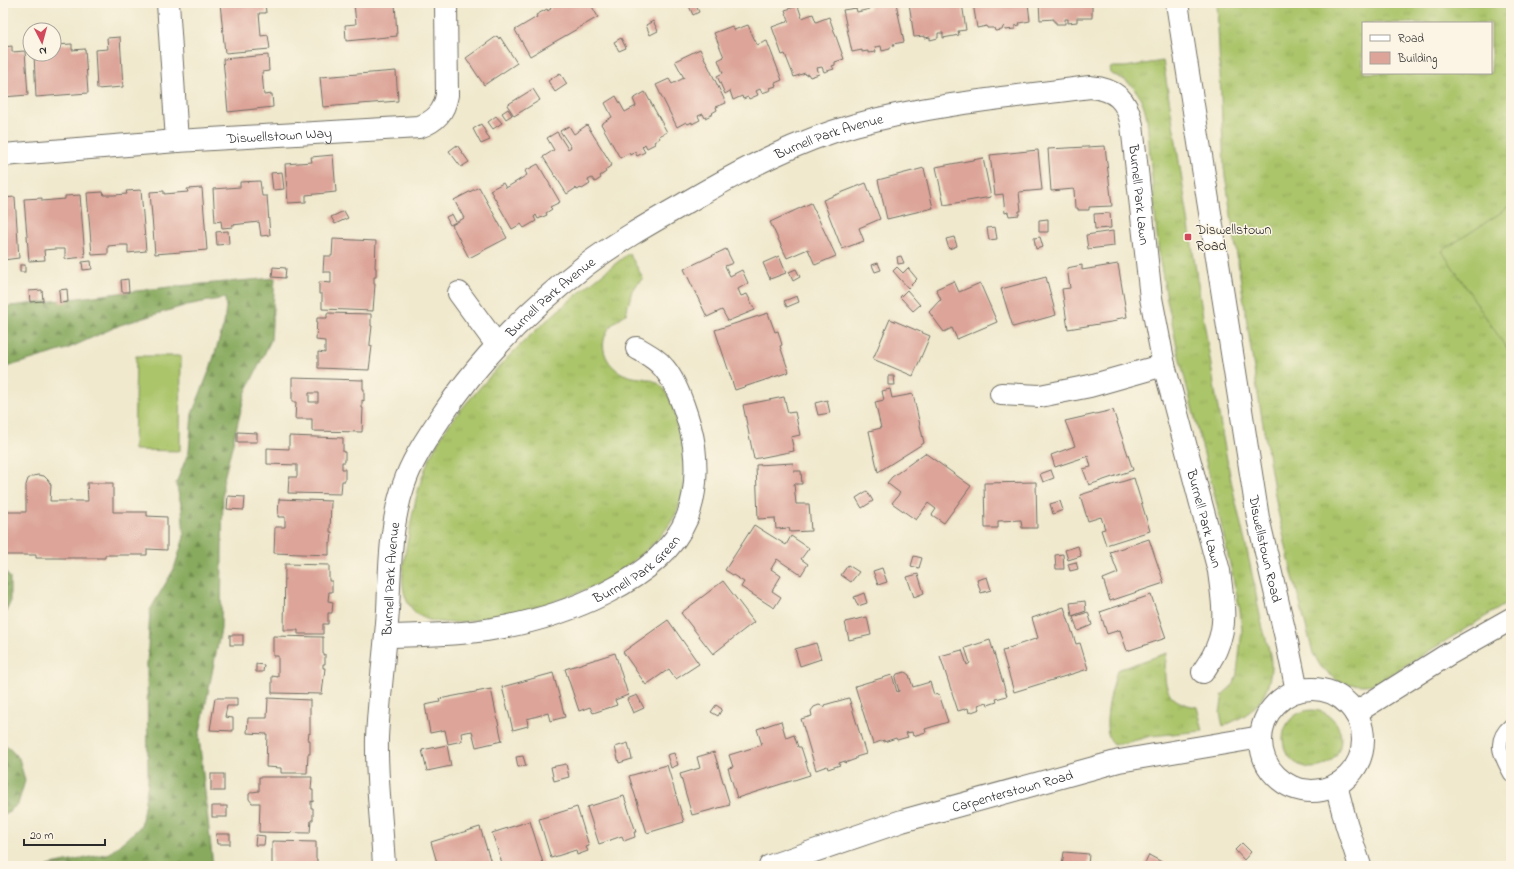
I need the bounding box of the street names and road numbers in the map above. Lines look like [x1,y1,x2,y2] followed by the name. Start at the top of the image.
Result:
[770,109,886,166] street label: Burnell Park Avenue
[225,123,333,150] street label: Diswellstown Way
[1122,142,1154,246] street label: Burnell Park Lawn
[500,252,601,344] street label: Burnell Park Avenue
[1180,466,1227,570] street label: Burnell Park Lawn
[1242,493,1286,605] street label: Diswellstown Road
[377,520,407,638] street label: Burnell Park Avenue
[589,531,686,610] street label: Burnell Park Green
[950,765,1076,819] street label: Carpenterstown Road

